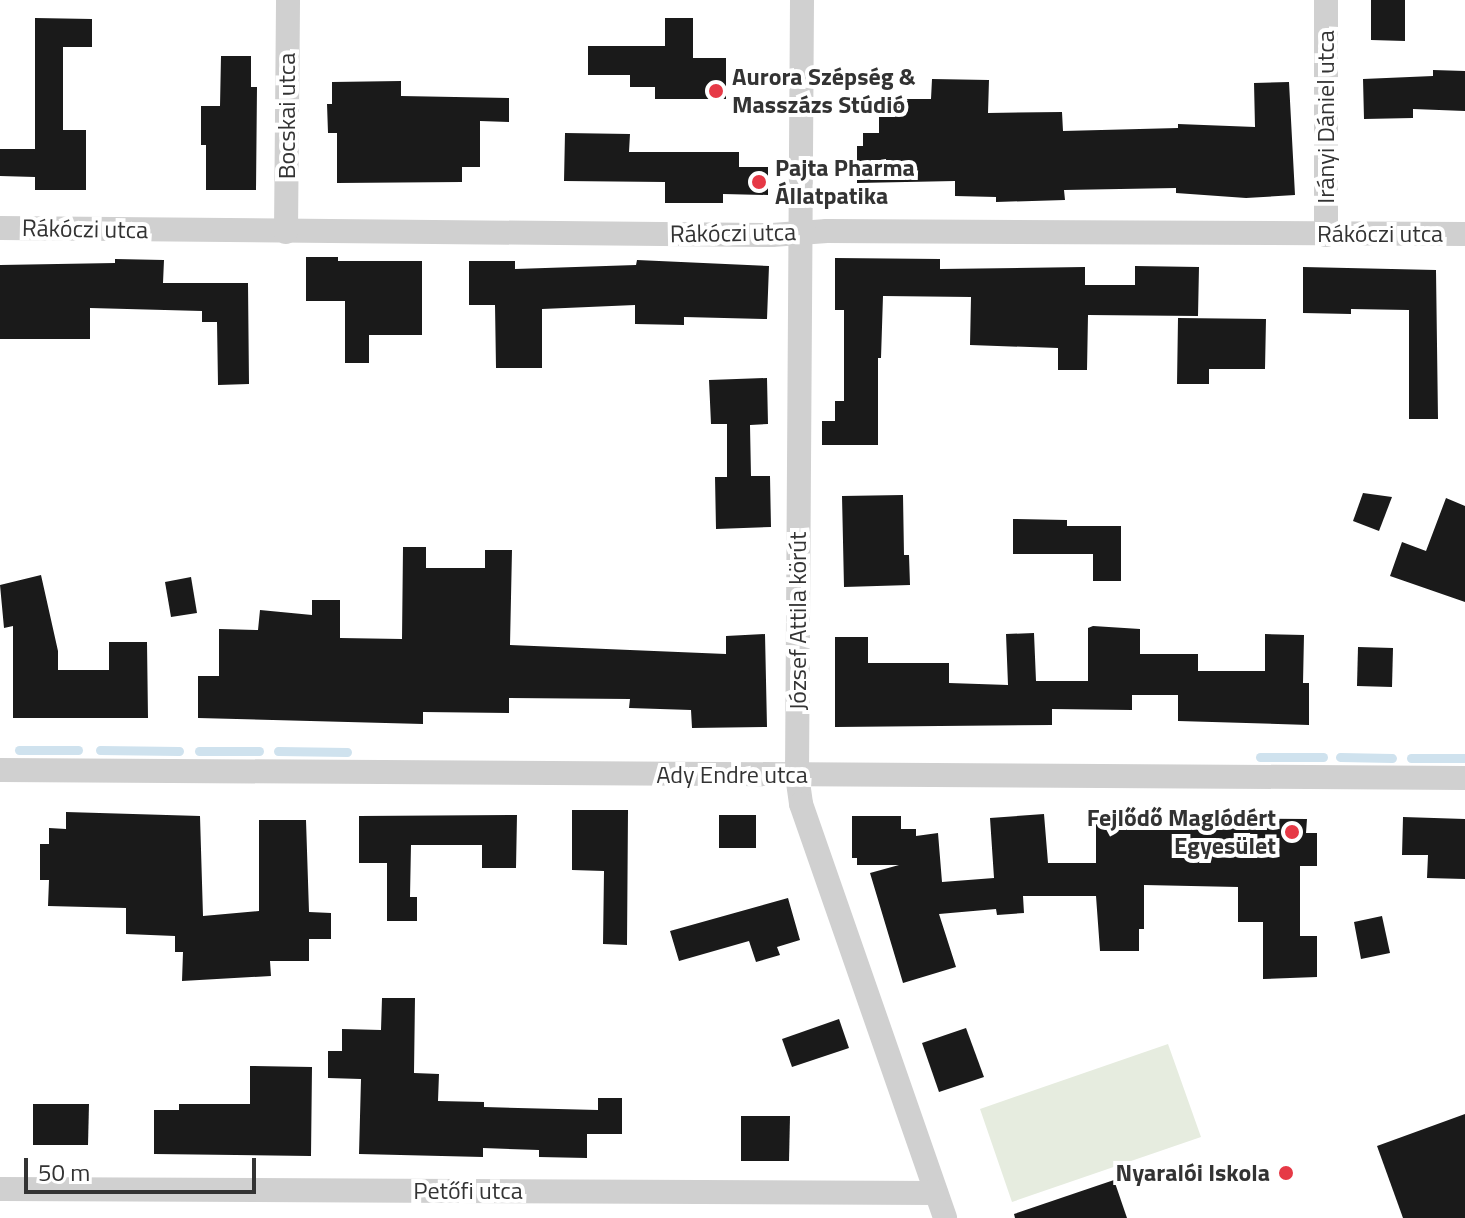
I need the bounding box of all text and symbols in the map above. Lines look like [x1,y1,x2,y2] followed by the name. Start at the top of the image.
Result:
[1312,30,1340,204] street label: Irányi Dániel utca
[273,53,301,179] street label: Bocskai utca
[732,63,916,119] place label: Aurora Szépség & Masszázs Stúdió
[707,82,725,100] marker: Aurora Szépség & Masszázs Stúdió
[775,154,915,210] place label: Pajta Pharma Állatpatika
[750,173,768,191] marker: Pajta Pharma Állatpatika
[22,214,148,244] street label: Rákóczi utca
[670,218,796,248] street label: Rákóczi utca
[1317,220,1443,248] street label: Rákóczi utca
[784,531,812,711] street label: József Attila körút
[656,761,808,789] street label: Ady Endre utca
[1087,804,1276,860] place label: Fejlődő Maglódért Egyesület
[1283,823,1301,841] marker: Fejlődő Maglódért Egyesület
[28,1142,260,1192] scale bar
[38,1154,90,1190] text: 50 m
[1116,1159,1270,1187] place label: Nyaralói Iskola
[1277,1164,1295,1182] marker: Nyaralói Iskola
[413,1177,523,1205] street label: Petőfi utca

